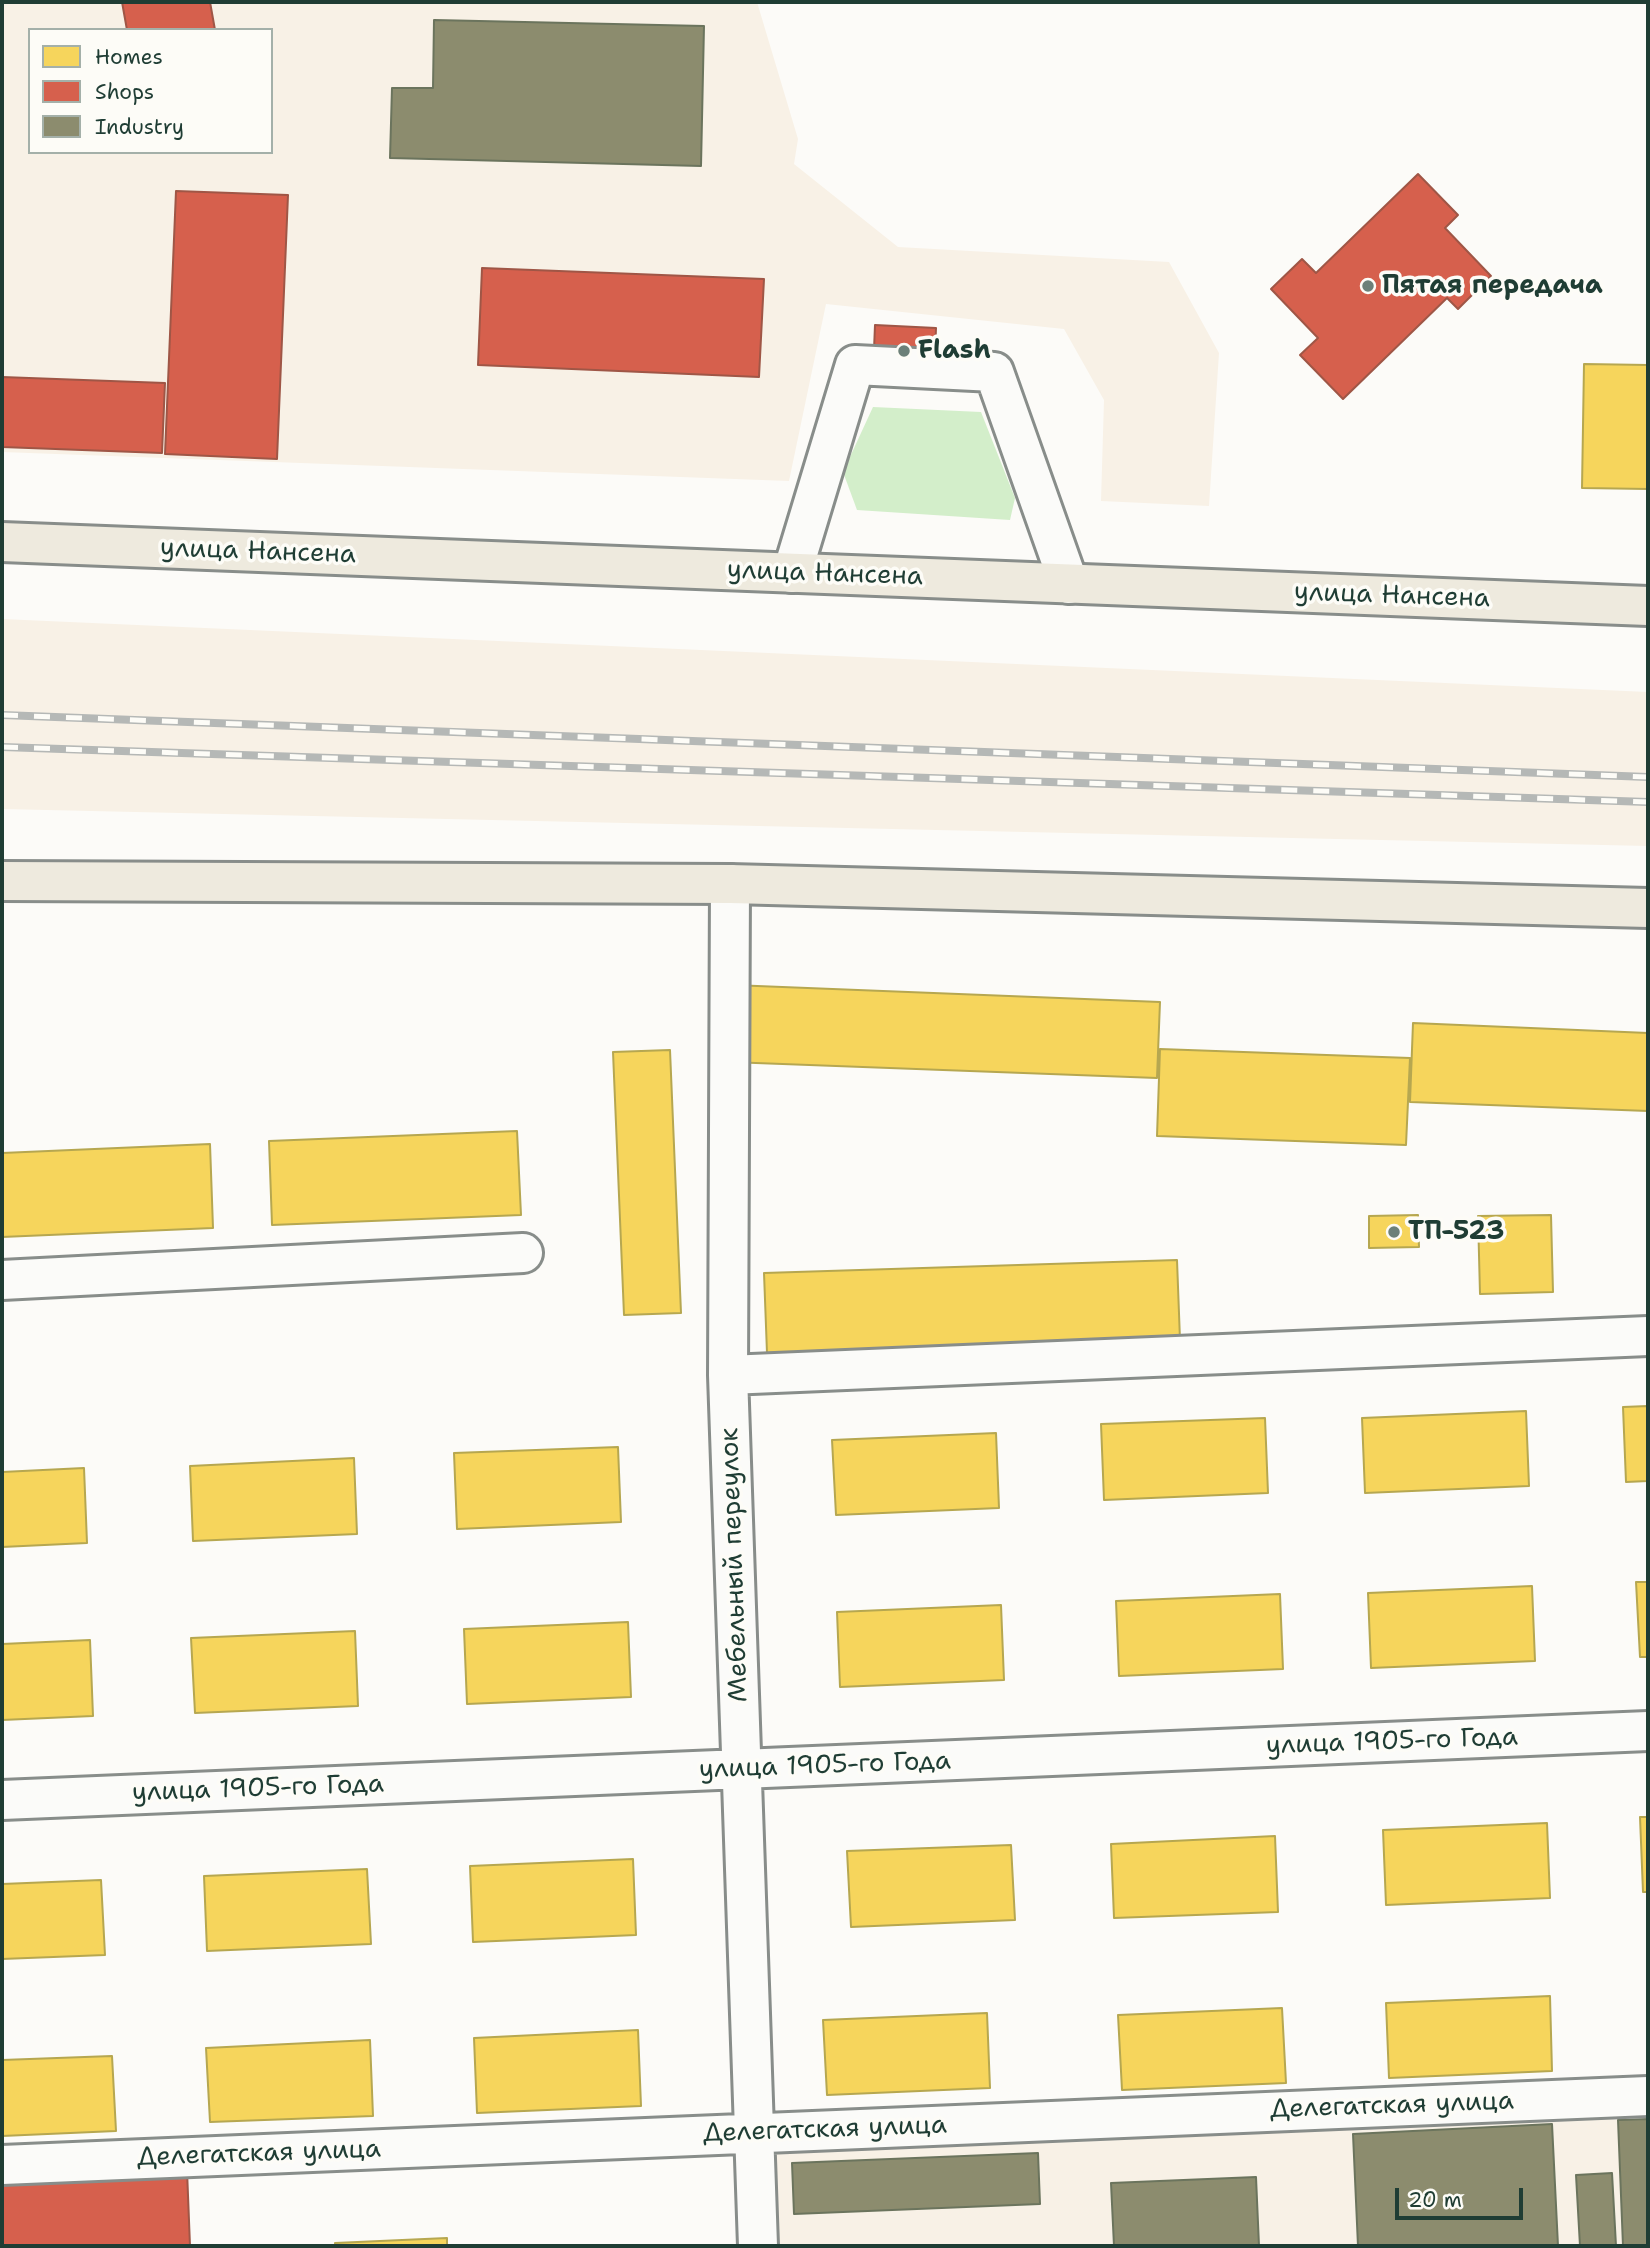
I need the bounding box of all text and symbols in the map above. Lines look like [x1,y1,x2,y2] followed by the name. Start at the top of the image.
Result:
[28,28,273,154] legend
[95,43,163,71] text: Homes
[95,78,154,106] text: Shops
[95,113,184,141] text: Industry
[1382,270,1603,302] place label: Пятая передача
[1360,278,1376,294] marker: Пятая передача
[918,335,991,367] place label: Flash
[896,343,912,359] marker: Flash
[160,533,356,571] street label: улица Нансена
[727,555,923,593] street label: улица Нансена
[1294,577,1490,615] street label: улица Нансена
[1408,1216,1504,1248] place label: ТП-523
[1386,1224,1402,1240] marker: ТП-523
[715,1427,755,1703] street label: Мебельный переулок
[1266,1722,1518,1762] street label: улица 1905-го Года
[699,1746,951,1786] street label: улица 1905-го Года
[132,1769,384,1809] street label: улица 1905-го Года
[1270,2086,1514,2126] street label: Делегатская улица
[703,2110,947,2150] street label: Делегатская улица
[137,2134,381,2174] street label: Делегатская улица
[1398,2174,1526,2218] scale bar
[1408,2186,1462,2214] text: 20 m

